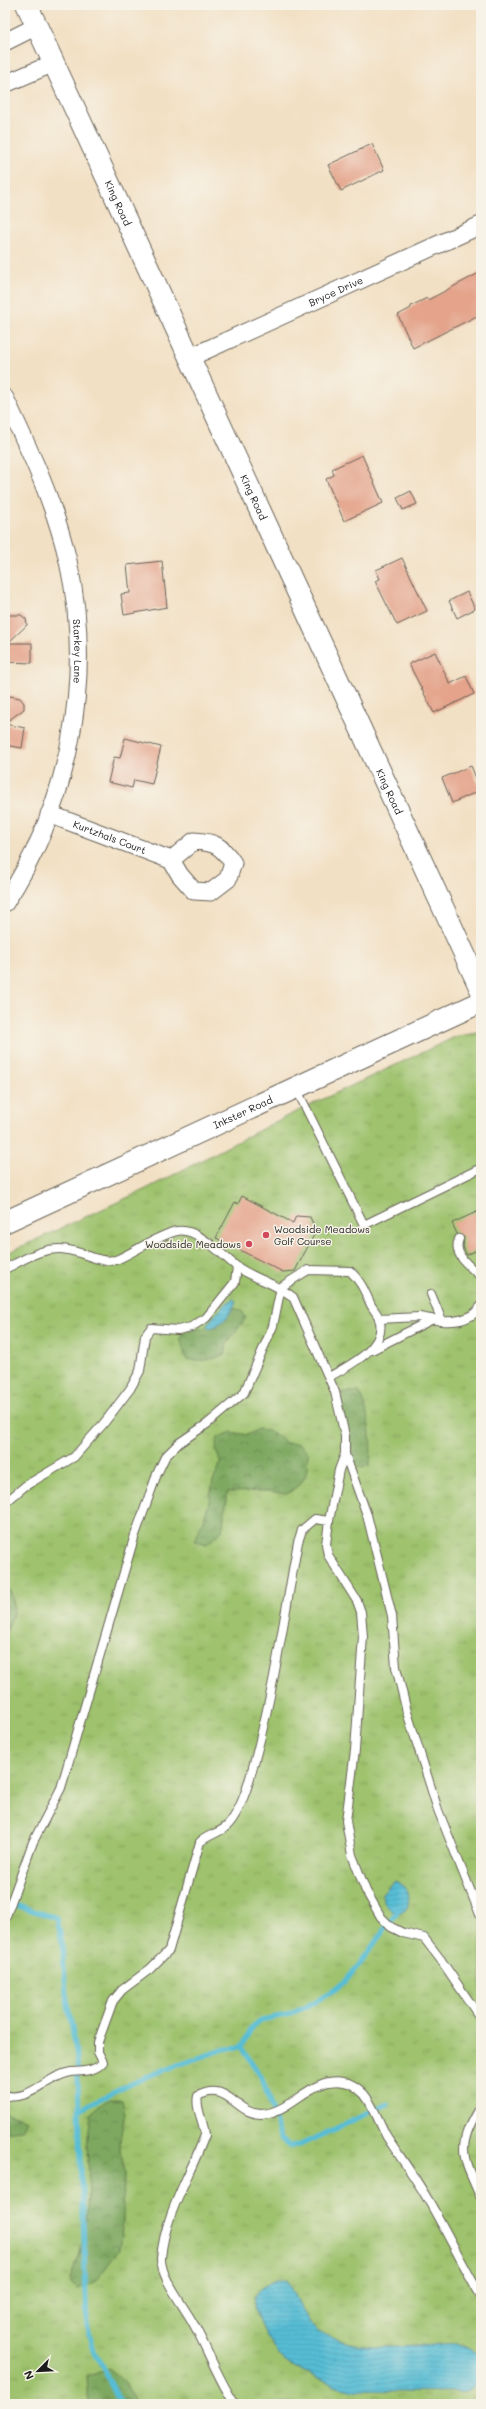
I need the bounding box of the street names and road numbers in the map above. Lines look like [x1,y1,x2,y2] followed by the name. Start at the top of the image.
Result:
[102,178,135,228] street label: King Road
[306,273,365,310] street label: Bryce Drive
[237,472,270,522] street label: King Road
[70,618,85,684] street label: Starkey Lane
[373,766,406,816] street label: King Road
[71,817,148,857] street label: Kurtzhals Court
[211,1092,275,1132] street label: Inkster Road

